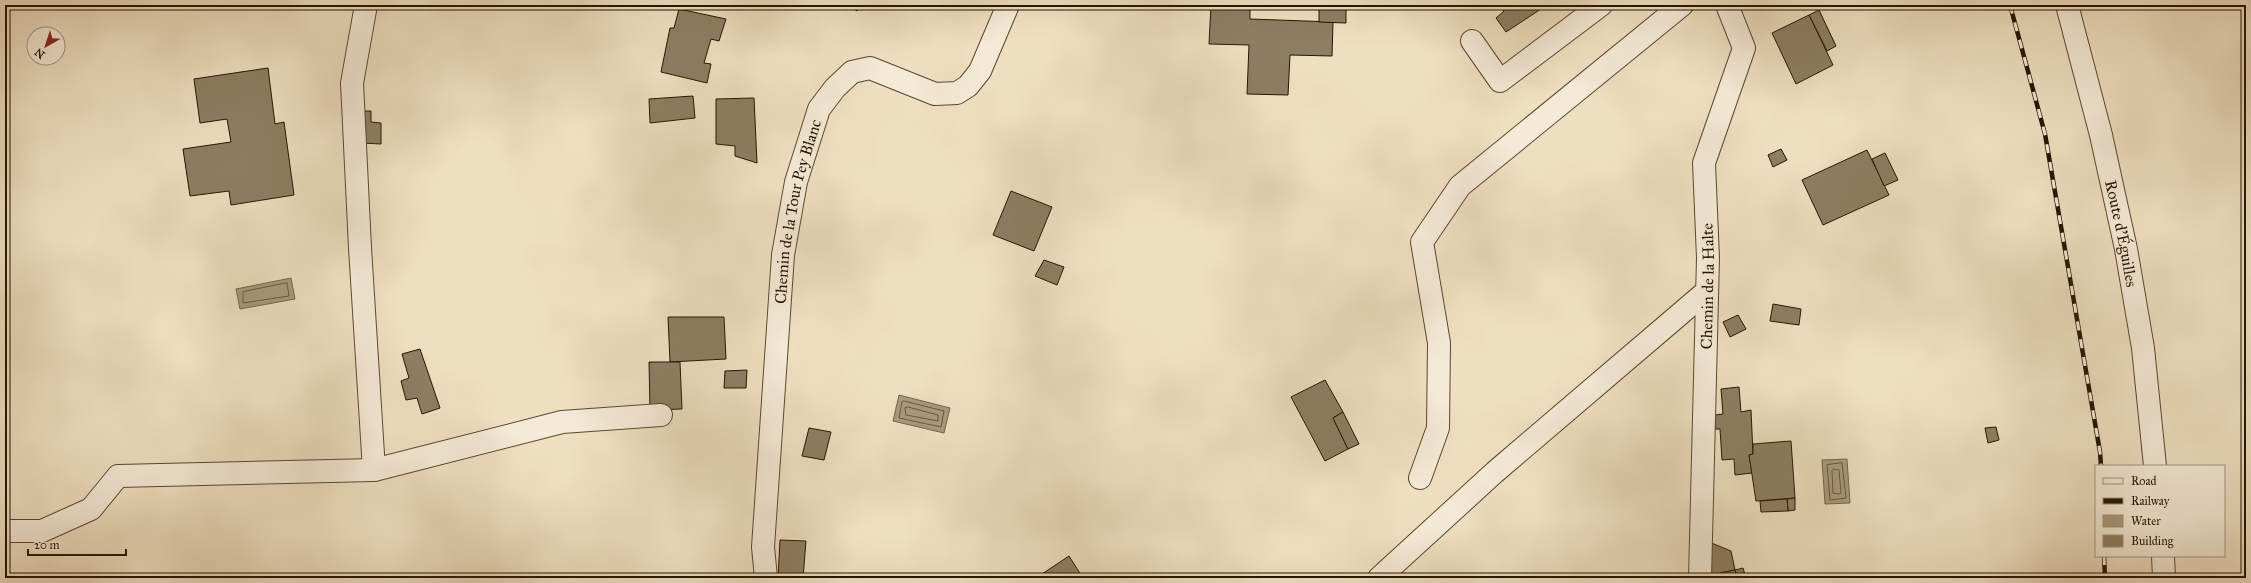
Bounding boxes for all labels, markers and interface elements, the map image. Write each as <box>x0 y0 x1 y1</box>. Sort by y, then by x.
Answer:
north arrow <box>26 26 66 66</box>
text: N <box>32 45 48 61</box>
street label: Chemin de la Tour Pey Blanc <box>770 117 825 304</box>
street label: Route d'Éguilles <box>2102 178 2142 289</box>
street label: Chemin de la Halte <box>1696 222 1718 349</box>
legend <box>2095 465 2225 557</box>
text: Road <box>2131 474 2157 488</box>
text: Railway <box>2131 494 2170 508</box>
text: Water <box>2131 514 2161 528</box>
scale bar <box>28 531 126 557</box>
text: Building <box>2131 534 2174 549</box>
text: 20 m <box>34 538 60 552</box>

